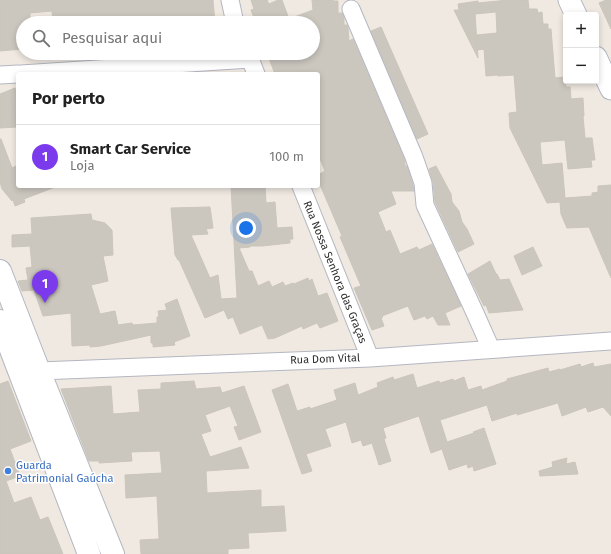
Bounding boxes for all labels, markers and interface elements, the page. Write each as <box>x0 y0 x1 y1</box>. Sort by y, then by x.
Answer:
map controls <box>563 12 599 84</box>
button: + <box>563 12 599 48</box>
search box <box>16 16 320 60</box>
icon: search <box>30 27 52 49</box>
text: Pesquisar aqui <box>62 29 162 47</box>
button: − <box>563 48 599 84</box>
text: Por perto <box>32 88 105 109</box>
text: Smart Car Service <box>70 140 191 158</box>
text: 1 <box>42 149 48 164</box>
text: 100 m <box>269 149 304 164</box>
text: Loja <box>70 158 94 173</box>
street label: Rua Nossa Senhora das Graças <box>300 199 370 345</box>
your location <box>236 218 256 238</box>
pin: 1 <box>32 270 58 303</box>
street label: Rua Dom Vital <box>290 351 360 367</box>
place label: Guarda Patrimonial Gaúcha <box>16 459 114 485</box>
marker: Guarda Patrimonial Gaúcha <box>3 466 13 476</box>

